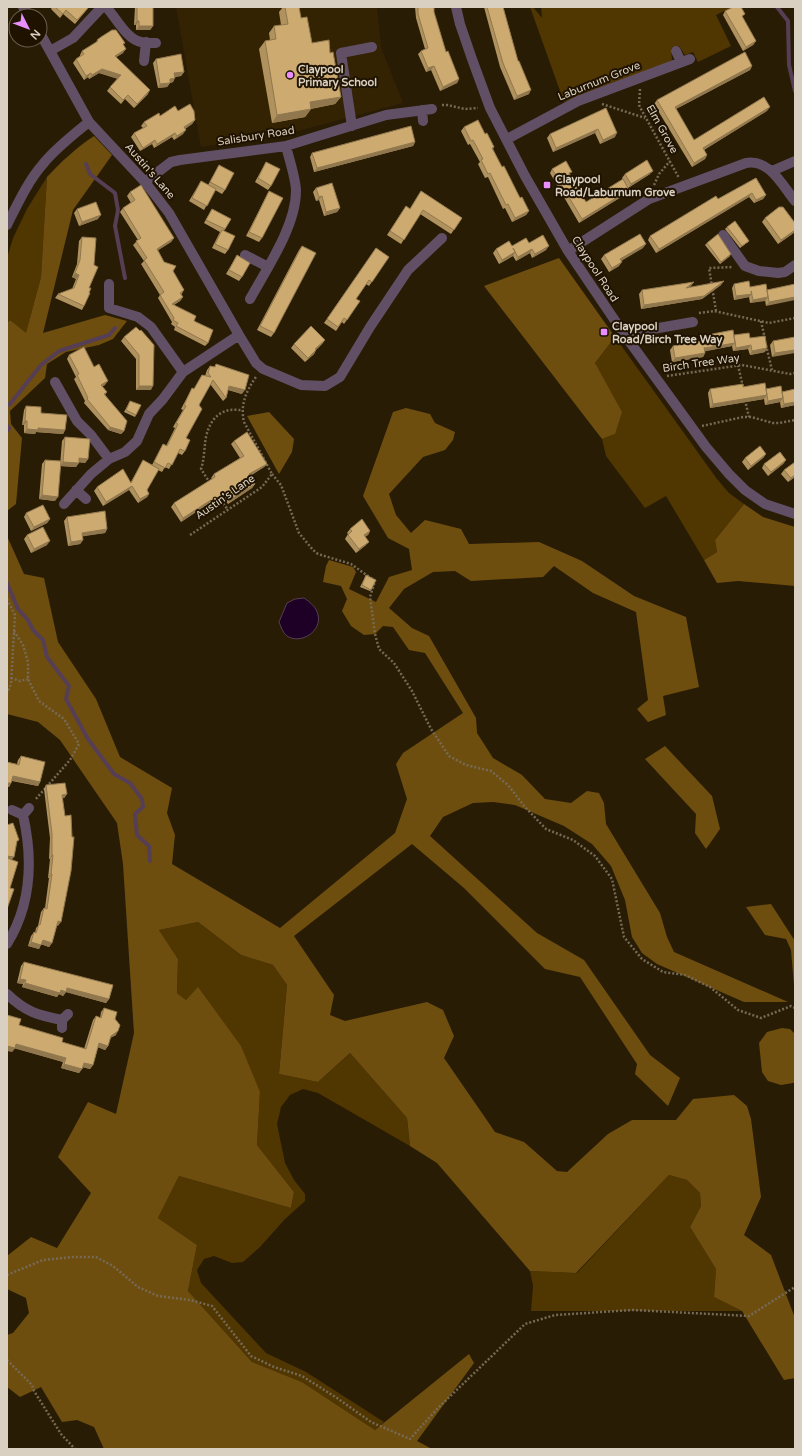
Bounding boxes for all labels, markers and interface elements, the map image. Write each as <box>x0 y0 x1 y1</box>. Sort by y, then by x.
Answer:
north arrow <box>8 8 48 48</box>
text: N <box>27 27 43 42</box>
street label: Laburnum Grove <box>556 59 642 103</box>
place label: Claypool Primary School <box>298 63 377 90</box>
marker: Claypool Primary School <box>285 70 295 80</box>
street label: Elm Grove <box>643 102 681 156</box>
street label: Salisbury Road <box>216 123 296 149</box>
street label: Austin's Lane <box>122 140 178 202</box>
place label: Claypool Road/Laburnum Grove <box>555 173 676 199</box>
marker: Claypool Road/Laburnum Grove <box>542 180 552 190</box>
street label: Claypool Road <box>569 234 621 304</box>
place label: Claypool Road/Birch Tree Way <box>612 320 722 347</box>
marker: Claypool Road/Birch Tree Way <box>599 327 609 337</box>
street label: Birch Tree Way <box>662 351 741 375</box>
street label: Austin's Lane <box>193 472 257 522</box>

